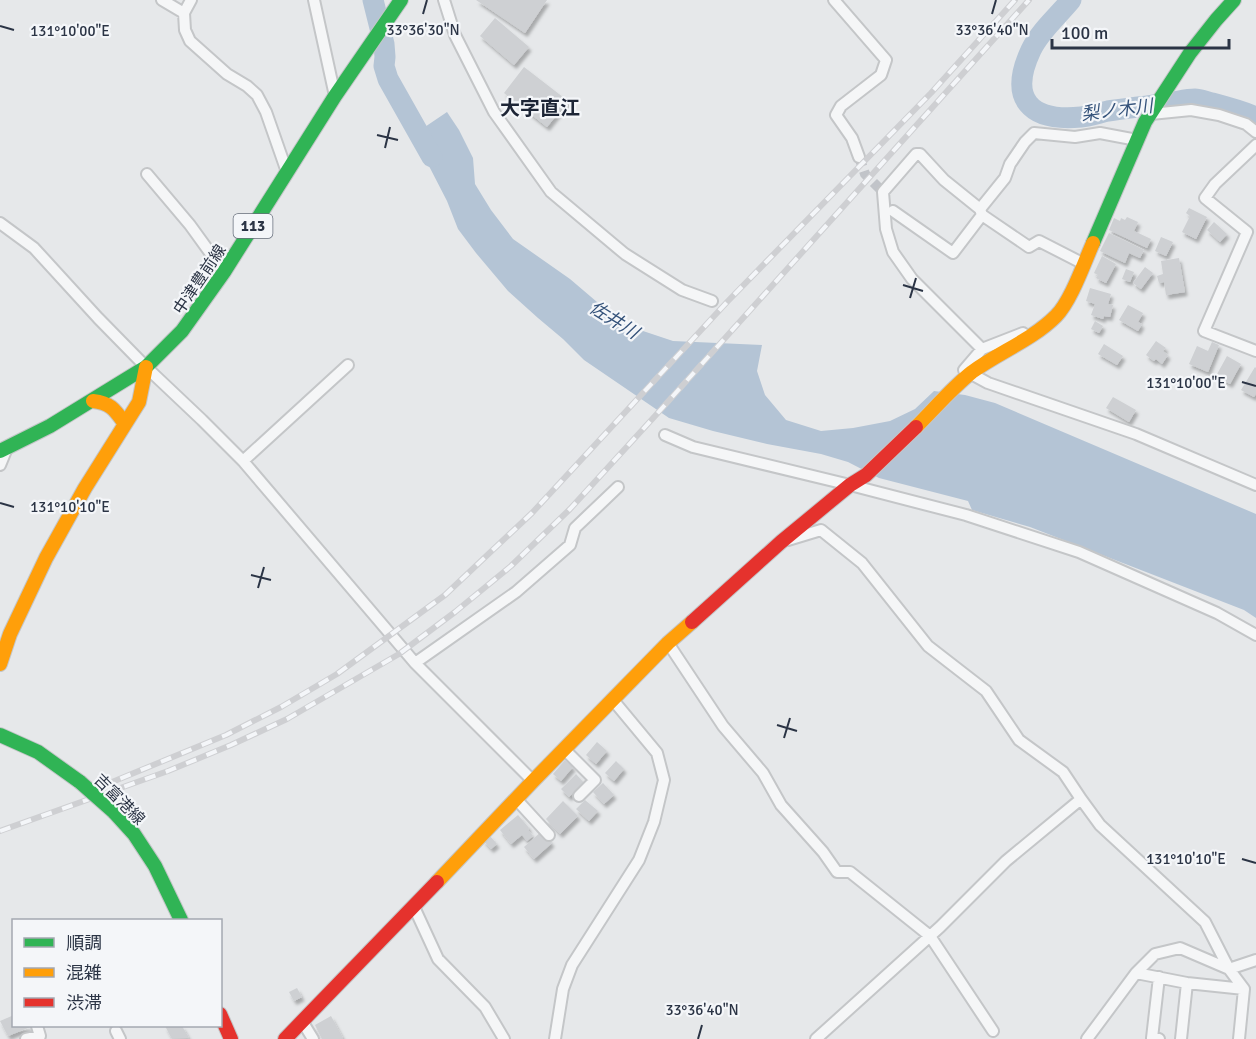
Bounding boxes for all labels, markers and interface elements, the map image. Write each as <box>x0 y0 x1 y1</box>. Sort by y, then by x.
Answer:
scale bar <box>1052 12 1229 50</box>
text: 33°36'30"N <box>386 21 460 39</box>
text: 33°36'40"N <box>955 21 1029 39</box>
text: 131°10'00"E <box>30 22 110 40</box>
text: 100 m <box>1061 22 1108 44</box>
water label: 梨ノ木川 <box>1080 94 1156 125</box>
district label: 大字直江 <box>500 96 580 121</box>
road number: 113 <box>234 214 272 238</box>
street label: 中津豊前線 <box>169 241 230 318</box>
water label: 佐井川 <box>585 296 644 345</box>
text: 131°10'00"E <box>1146 374 1226 392</box>
text: 131°10'10"E <box>30 498 110 516</box>
street label: 吉富港線 <box>90 770 149 829</box>
text: 131°10'10"E <box>1146 850 1226 868</box>
legend <box>12 919 222 1027</box>
text: 順調 <box>66 932 102 954</box>
text: 混雑 <box>66 962 102 984</box>
text: 渋滞 <box>66 992 102 1014</box>
text: 33°36'40"N <box>665 1001 739 1019</box>

